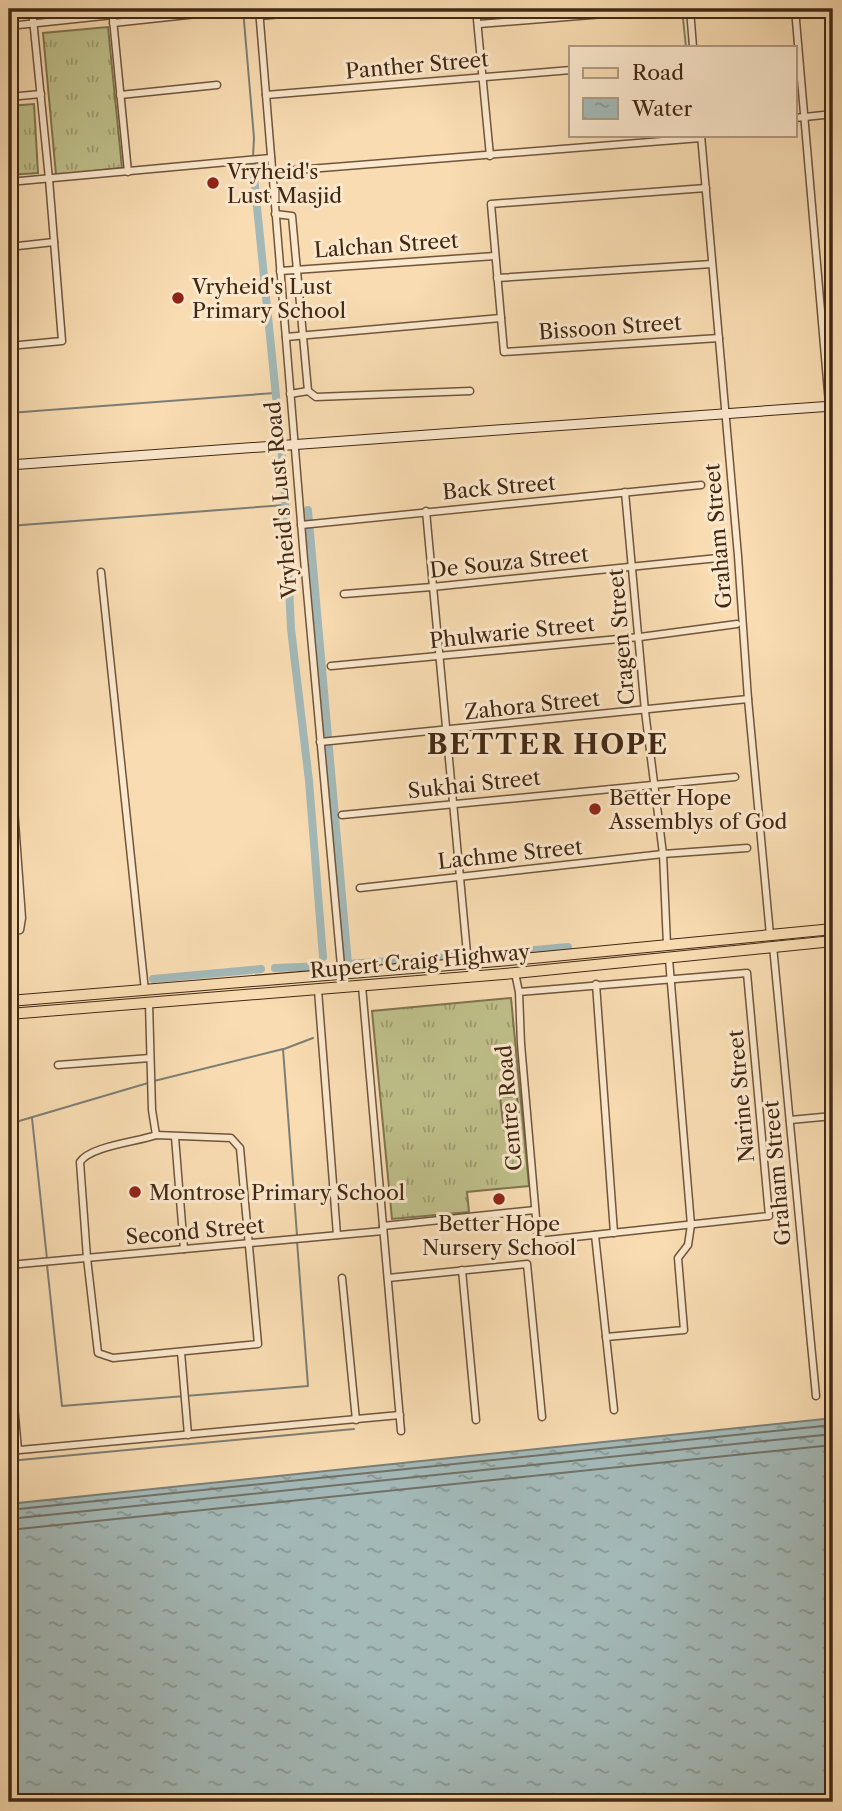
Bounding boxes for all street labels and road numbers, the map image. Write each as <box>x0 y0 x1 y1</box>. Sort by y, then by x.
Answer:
street label: Panther Street <box>344 46 490 84</box>
street label: Lalchan Street <box>313 227 460 263</box>
street label: Bissoon Street <box>538 309 683 344</box>
street label: Vryheid's Lust Road <box>260 400 302 601</box>
street label: Graham Street <box>699 462 737 610</box>
street label: Back Street <box>441 470 557 504</box>
street label: De Souza Street <box>428 541 590 583</box>
street label: Cragen Street <box>603 567 639 706</box>
street label: Phulwarie Street <box>428 611 596 653</box>
street label: Zahora Street <box>463 685 601 725</box>
street label: Sukhai Street <box>406 765 542 803</box>
street label: Lachme Street <box>436 834 584 874</box>
street label: Rupert Craig Highway <box>309 939 531 983</box>
street label: Narine Street <box>723 1028 759 1163</box>
street label: Centre Road <box>491 1044 527 1172</box>
street label: Graham Street <box>758 1099 796 1247</box>
street label: Second Street <box>125 1212 266 1250</box>

